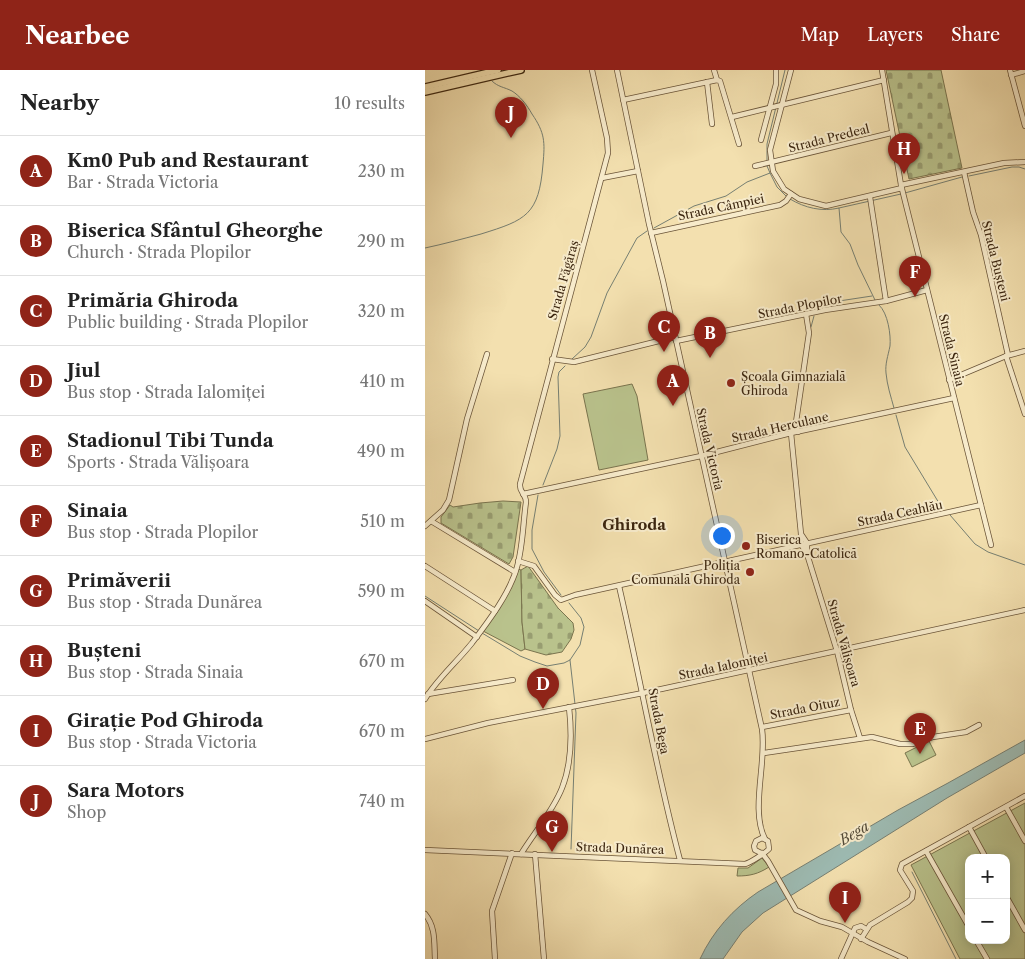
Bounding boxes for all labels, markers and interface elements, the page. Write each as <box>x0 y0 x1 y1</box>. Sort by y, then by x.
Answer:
text: Nearbee <box>25 21 130 50</box>
text: Map <box>801 24 839 46</box>
text: Layers <box>867 24 923 46</box>
text: Share <box>951 24 1000 46</box>
text: Nearby <box>20 90 99 115</box>
text: 10 results <box>334 93 405 113</box>
pin: J <box>495 97 527 138</box>
street label: Strada Predeal <box>787 121 871 155</box>
pin: H <box>888 133 920 174</box>
text: Km0 Pub and Restaurant <box>67 149 309 172</box>
text: A <box>30 161 42 181</box>
text: 230 m <box>358 161 405 181</box>
text: Bar · Strada Victoria <box>67 172 218 192</box>
street label: Strada Câmpiei <box>677 190 766 223</box>
text: Biserica Sfântul Gheorghe <box>67 219 323 242</box>
street label: Strada Bușteni <box>978 219 1013 303</box>
text: B <box>30 231 42 251</box>
text: 290 m <box>357 231 405 251</box>
street label: Strada Făgăraș <box>544 238 583 322</box>
text: Church · Strada Plopilor <box>67 242 251 262</box>
pin: F <box>899 256 931 297</box>
text: Primăria Ghiroda <box>67 289 238 312</box>
street label: Strada Plopilor <box>757 290 843 322</box>
text: C <box>30 301 42 321</box>
text: 320 m <box>358 301 405 321</box>
pin: C <box>648 311 680 352</box>
text: Public building · Strada Plopilor <box>67 312 308 332</box>
street label: Strada Sinaia <box>936 312 968 388</box>
pin: B <box>694 317 726 358</box>
text: Jiul <box>67 359 101 382</box>
pin: A <box>657 365 689 406</box>
place label: Școala Gimnazială Ghiroda <box>741 369 846 398</box>
text: D <box>29 371 43 391</box>
text: 410 m <box>360 371 405 391</box>
marker: Școala Gimnazială Ghiroda <box>725 377 737 389</box>
text: Bus stop · Strada Ialomiței <box>67 382 265 402</box>
street label: Strada Victoria <box>693 406 727 492</box>
street label: Strada Herculane <box>730 409 830 445</box>
text: Stadionul Tibi Tunda <box>67 429 274 452</box>
text: E <box>30 441 42 461</box>
text: 490 m <box>357 441 405 461</box>
text: Sports · Strada Vălișoara <box>67 452 249 472</box>
street label: Strada Ceahlău <box>856 497 944 529</box>
text: Sinaia <box>67 499 128 522</box>
text: F <box>31 511 41 531</box>
text: 510 m <box>360 511 405 531</box>
district label: Ghiroda <box>602 515 666 534</box>
text: Bus stop · Strada Plopilor <box>67 522 258 542</box>
your location <box>709 523 735 549</box>
place label: Biserica Romano-Catolică <box>756 532 858 561</box>
marker: Biserica Romano-Catolică <box>740 540 752 552</box>
place label: Poliția Comunală Ghiroda <box>631 558 741 587</box>
marker: Poliția Comunală Ghiroda <box>744 566 756 578</box>
text: Primăverii <box>67 569 171 592</box>
text: G <box>29 581 43 601</box>
text: 590 m <box>358 581 405 601</box>
text: Bus stop · Strada Dunărea <box>67 592 262 612</box>
street label: Strada Vălișoara <box>823 597 864 689</box>
text: Bușteni <box>67 639 141 662</box>
street label: Strada Ialomiței <box>677 649 769 684</box>
text: H <box>29 651 43 671</box>
text: 670 m <box>359 651 405 671</box>
text: Bus stop · Strada Sinaia <box>67 662 243 682</box>
pin: D <box>527 668 559 709</box>
street label: Strada Bega <box>645 687 673 756</box>
street label: Strada Oituz <box>769 694 841 722</box>
text: Girație Pod Ghiroda <box>67 709 263 732</box>
pin: E <box>904 713 936 754</box>
text: I <box>33 721 39 741</box>
text: 670 m <box>359 721 405 741</box>
text: Bus stop · Strada Victoria <box>67 732 257 752</box>
text: Sara Motors <box>67 779 184 802</box>
text: J <box>33 791 39 811</box>
text: 740 m <box>359 791 405 811</box>
text: Shop <box>67 802 106 822</box>
pin: G <box>536 811 568 852</box>
water label: Bega <box>835 817 873 849</box>
street label: Strada Dunărea <box>576 839 665 857</box>
map controls <box>965 854 1010 944</box>
button: + <box>965 854 1010 899</box>
pin: I <box>829 882 861 923</box>
button: − <box>965 899 1010 944</box>

